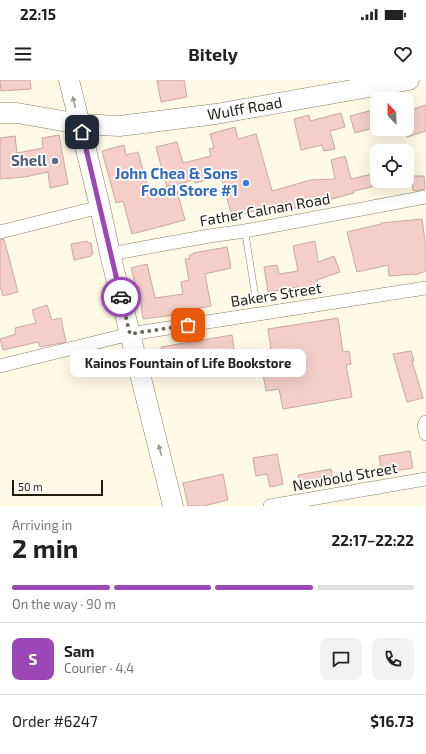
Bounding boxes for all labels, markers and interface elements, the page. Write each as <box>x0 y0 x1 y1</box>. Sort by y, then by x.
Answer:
text: 22:15 <box>20 5 56 23</box>
icon: menu <box>12 43 34 65</box>
text: Bitely <box>188 43 238 65</box>
icon: heart <box>392 43 414 65</box>
north arrow <box>370 92 414 136</box>
map controls <box>370 92 414 188</box>
street label: Wulff Road <box>206 93 283 123</box>
one-way arrow <box>71 96 77 108</box>
pin <box>65 115 99 149</box>
icon: home <box>71 121 93 143</box>
button: locate <box>370 144 414 188</box>
place label: Shell <box>11 151 47 169</box>
marker: Shell <box>50 156 60 166</box>
place label: John Chea & Sons Food Store #1 <box>115 164 238 199</box>
marker: John Chea & Sons Food Store #1 <box>241 178 251 188</box>
street label: Father Calnan Road <box>198 189 332 229</box>
courier <box>101 277 141 317</box>
street label: Bakers Street <box>229 278 323 310</box>
icon: car <box>110 286 132 308</box>
pin <box>171 308 205 342</box>
icon: bag <box>177 314 199 336</box>
callout: Kainos Fountain of Life Bookstore <box>70 349 306 377</box>
text: Kainos Fountain of Life Bookstore <box>85 355 291 371</box>
one-way arrow <box>157 444 163 456</box>
street label: Newbold Street <box>291 458 399 494</box>
scale bar <box>12 478 103 497</box>
text: 50 m <box>18 480 43 493</box>
text: Arriving in <box>12 517 72 533</box>
text: 22:17–22:22 <box>331 531 414 549</box>
text: 2 min <box>12 532 78 563</box>
text: On the way · 90 m <box>12 596 116 612</box>
button: chat <box>320 638 362 680</box>
button: phone <box>372 638 414 680</box>
text: Sam <box>64 642 95 660</box>
text: S <box>29 650 37 668</box>
text: Courier · 4.4 <box>64 660 134 676</box>
text: Order #6247 <box>12 712 98 730</box>
text: $16.73 <box>370 712 414 730</box>

